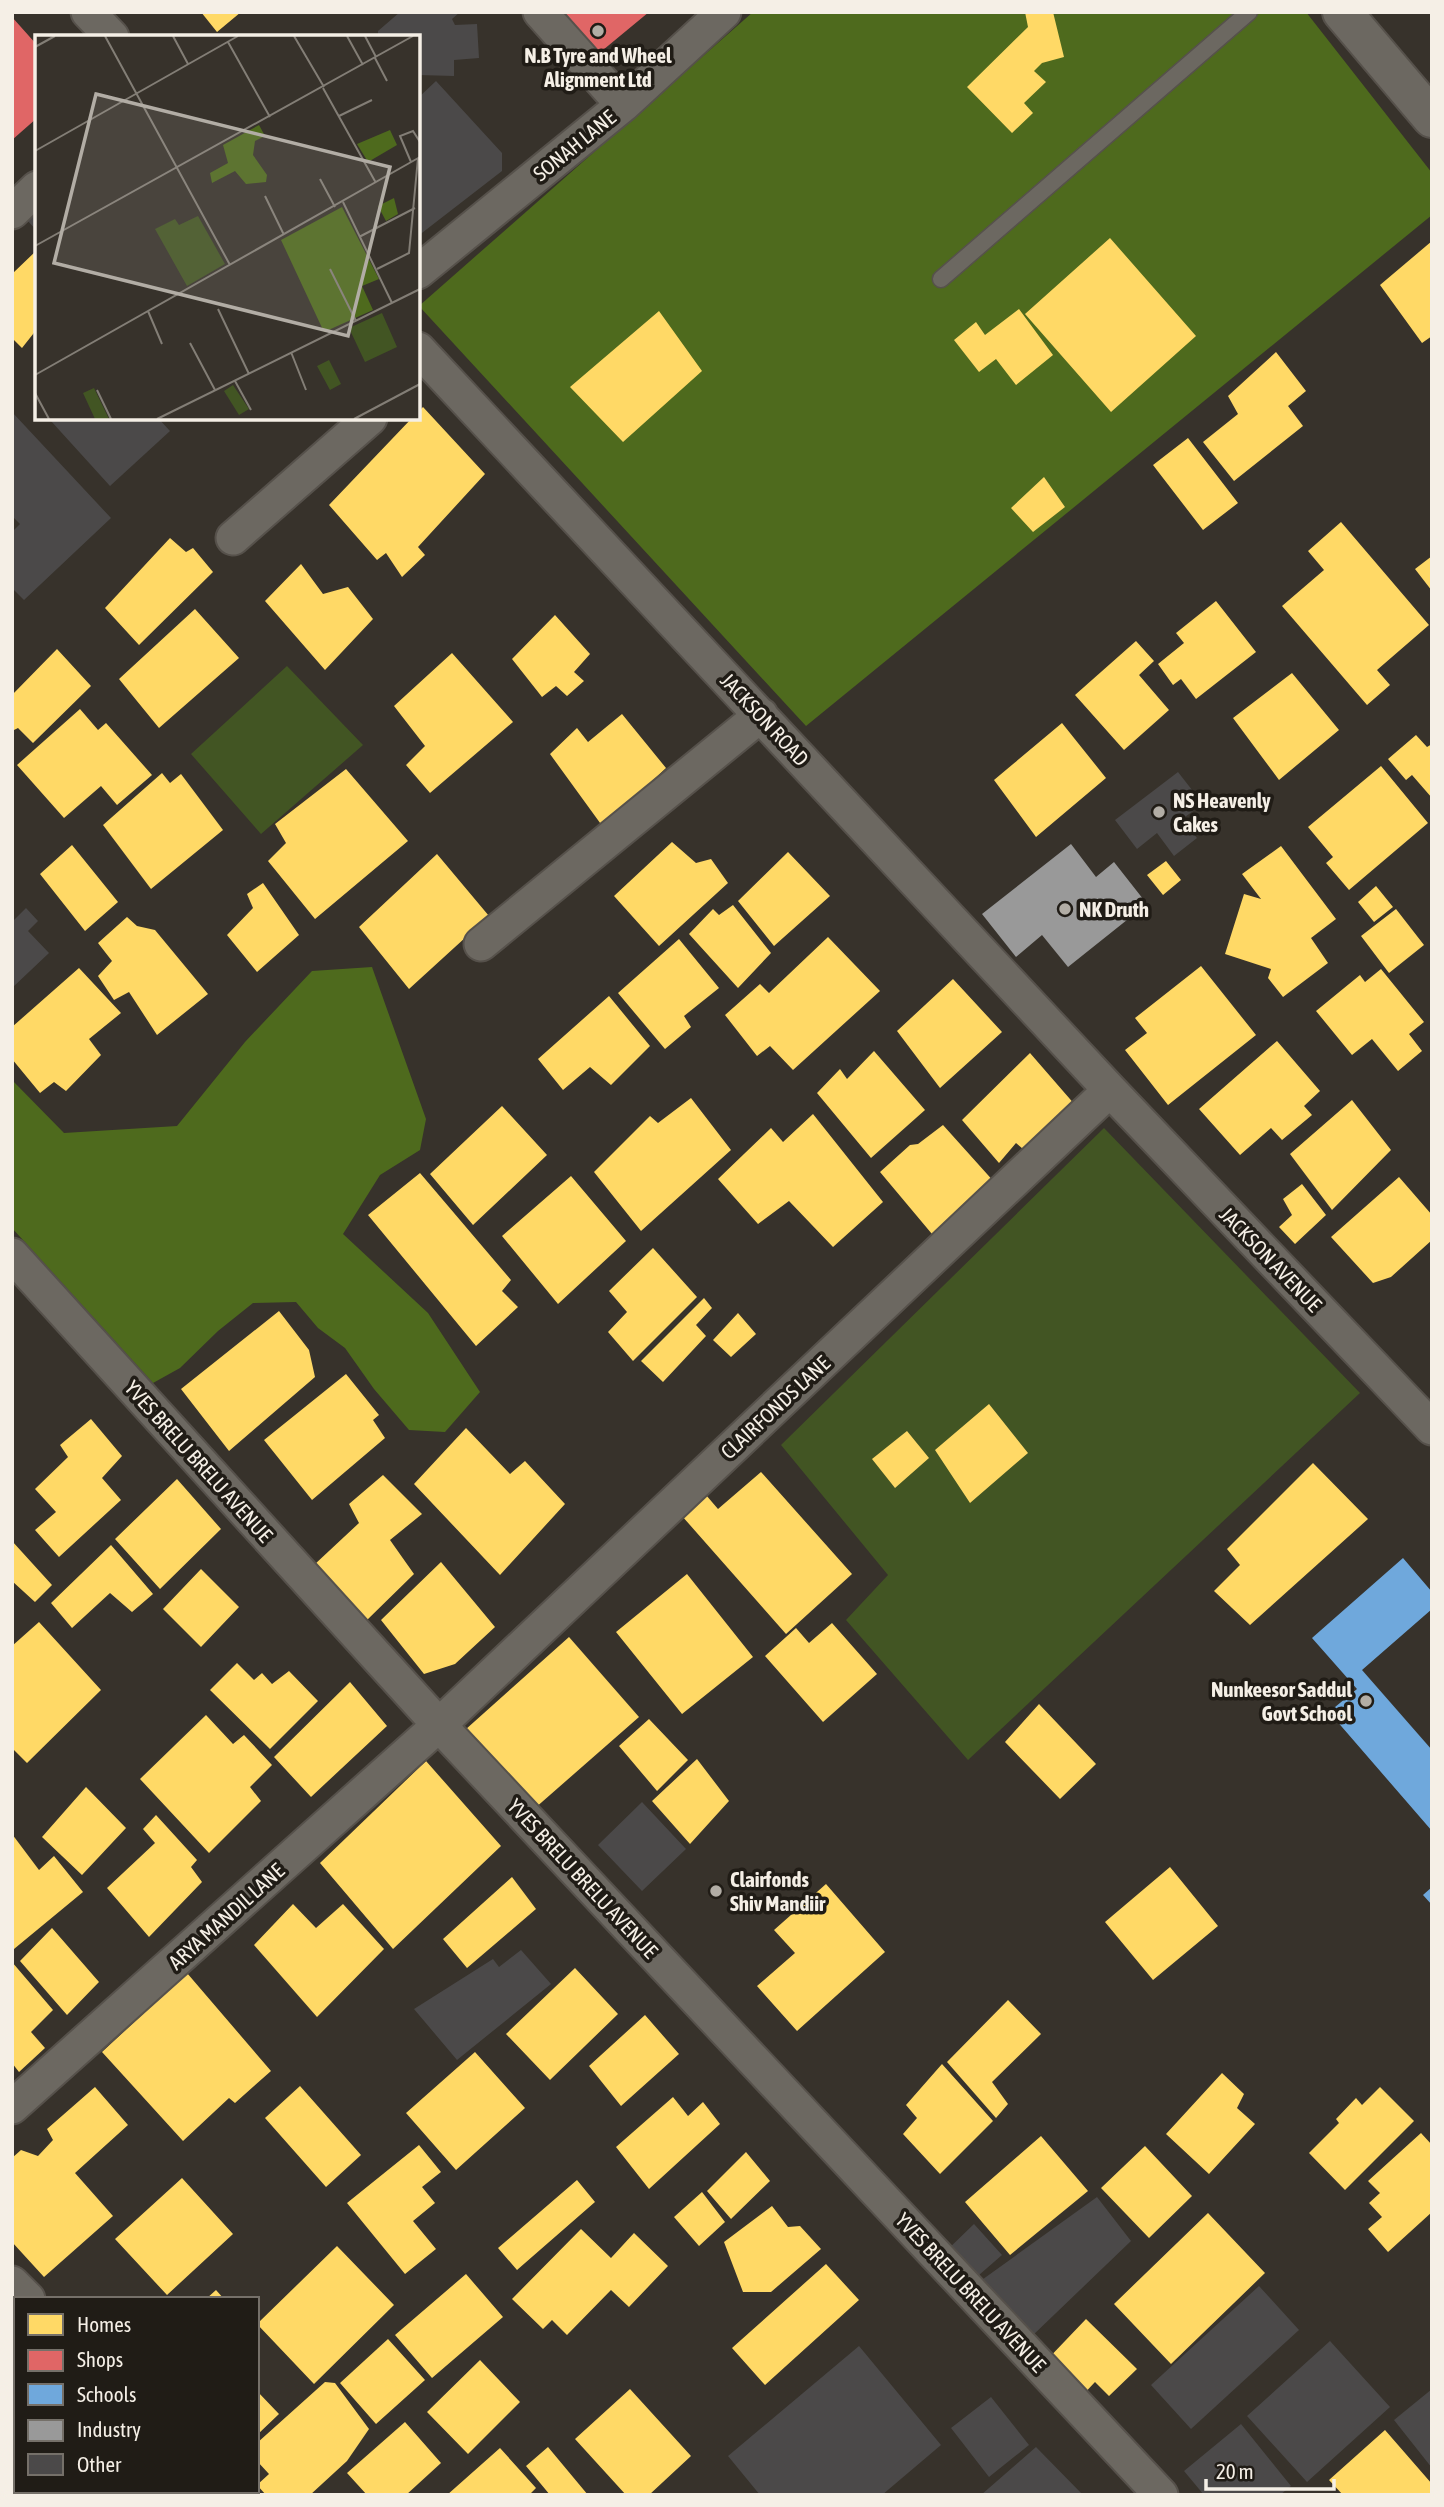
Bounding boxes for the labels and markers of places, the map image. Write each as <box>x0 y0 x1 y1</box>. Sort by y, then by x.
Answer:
marker: N.B Tyre and Wheel Alignment Ltd <box>590 23 606 39</box>
place label: N.B Tyre and Wheel Alignment Ltd <box>524 43 672 91</box>
place label: NS Heavenly Cakes <box>1173 788 1271 836</box>
marker: NS Heavenly Cakes <box>1151 804 1167 820</box>
place label: NK Druth <box>1079 897 1149 921</box>
marker: NK Druth <box>1057 901 1073 917</box>
place label: Nunkeesor Saddul Govt School <box>1211 1677 1352 1725</box>
marker: Nunkeesor Saddul Govt School <box>1358 1693 1374 1709</box>
place label: Clairfonds Shiv Mandiir <box>730 1867 826 1915</box>
marker: Clairfonds Shiv Mandiir <box>708 1883 724 1899</box>

